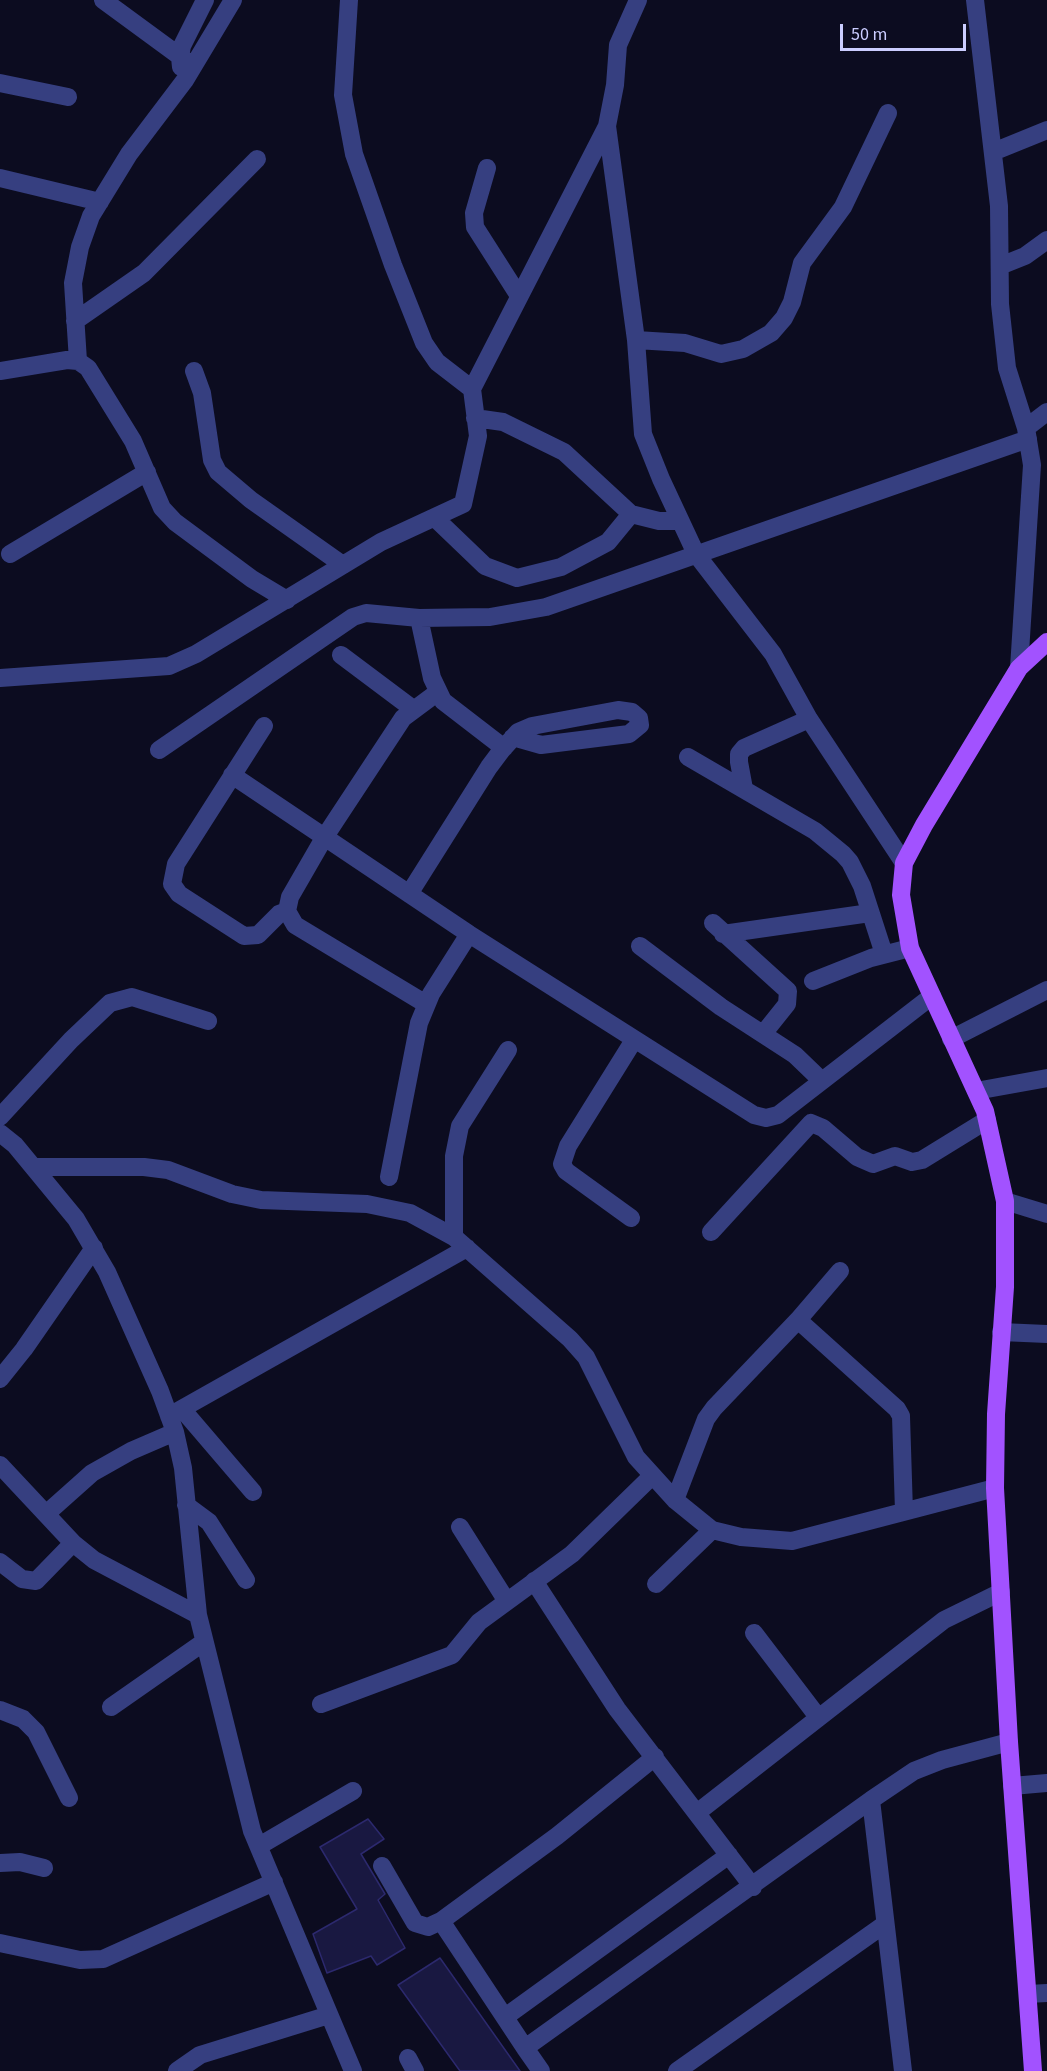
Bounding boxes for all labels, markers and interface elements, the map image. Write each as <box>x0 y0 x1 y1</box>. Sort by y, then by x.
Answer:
scale bar <box>843 12 969 50</box>
text: 50 m <box>851 22 887 47</box>

